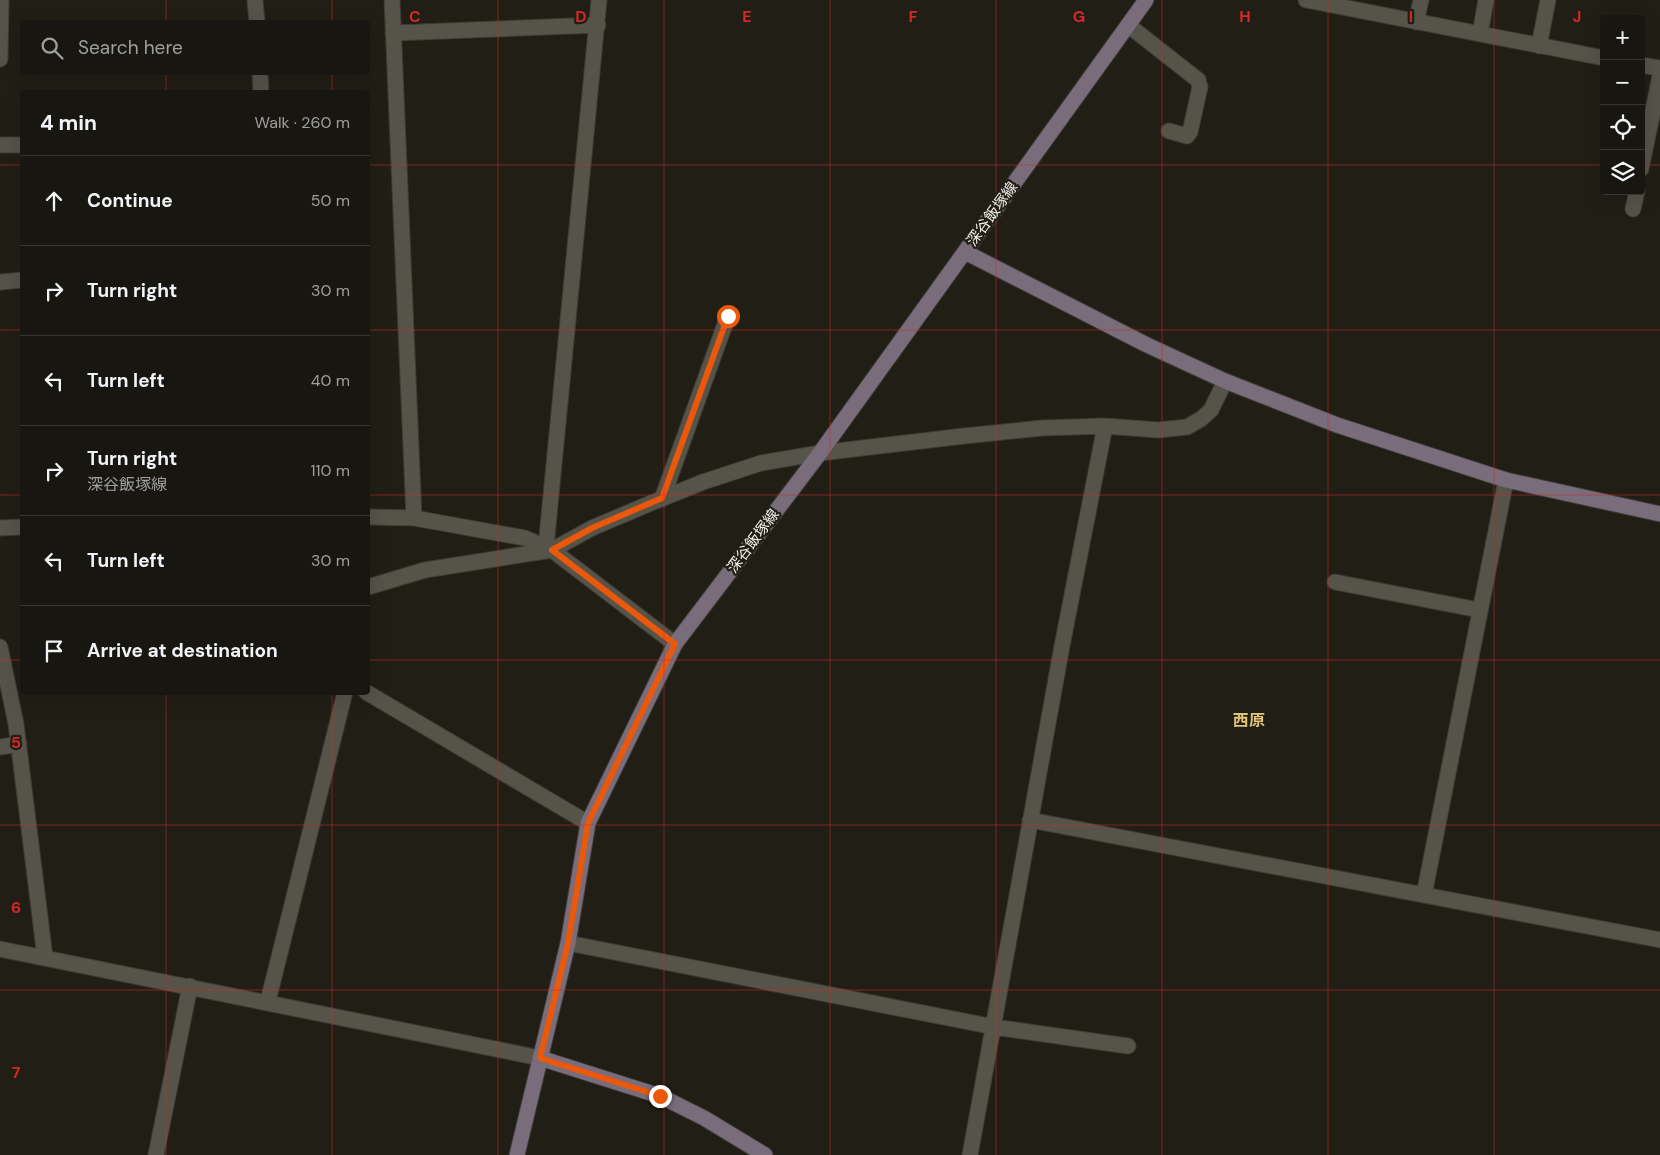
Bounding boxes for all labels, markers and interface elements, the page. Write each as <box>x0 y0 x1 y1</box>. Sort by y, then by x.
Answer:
text: C <box>409 6 421 27</box>
text: D <box>575 6 587 27</box>
text: E <box>742 6 752 27</box>
text: F <box>909 6 918 27</box>
text: G <box>1073 6 1085 27</box>
text: H <box>1239 6 1251 27</box>
text: I <box>1409 6 1413 27</box>
text: J <box>1573 6 1581 27</box>
map controls <box>1600 15 1645 195</box>
button: + <box>1600 15 1645 60</box>
search box <box>20 20 370 75</box>
icon: search <box>38 34 66 62</box>
text: Search here <box>78 35 183 60</box>
button: − <box>1600 60 1645 105</box>
button: locate <box>1600 105 1645 150</box>
text: 4 min <box>40 109 97 137</box>
text: Walk · 260 m <box>255 112 350 133</box>
button: layers <box>1600 150 1645 195</box>
street label: 深谷飯塚線 <box>962 178 1022 250</box>
icon: ahead <box>40 187 68 215</box>
text: Continue <box>87 188 173 213</box>
text: 50 m <box>311 190 350 211</box>
icon: right <box>40 277 68 305</box>
text: Turn right <box>87 278 177 303</box>
text: 30 m <box>311 280 350 301</box>
route start <box>717 305 740 328</box>
icon: left <box>40 367 68 395</box>
text: Turn left <box>87 368 165 393</box>
text: 40 m <box>311 370 350 391</box>
text: Turn right <box>87 446 177 471</box>
icon: right <box>40 457 68 485</box>
text: 110 m <box>311 460 350 481</box>
text: 深谷飯塚線 <box>87 474 167 495</box>
street label: 深谷飯塚線 <box>722 505 784 577</box>
icon: left <box>40 547 68 575</box>
text: Turn left <box>87 548 165 573</box>
text: 30 m <box>311 550 350 571</box>
icon: arrive <box>40 637 68 665</box>
text: Arrive at destination <box>87 638 278 663</box>
district label: 西原 <box>1233 710 1265 731</box>
text: 5 <box>11 732 21 753</box>
text: 6 <box>11 897 21 918</box>
text: 7 <box>12 1062 21 1083</box>
route end <box>649 1085 672 1108</box>

